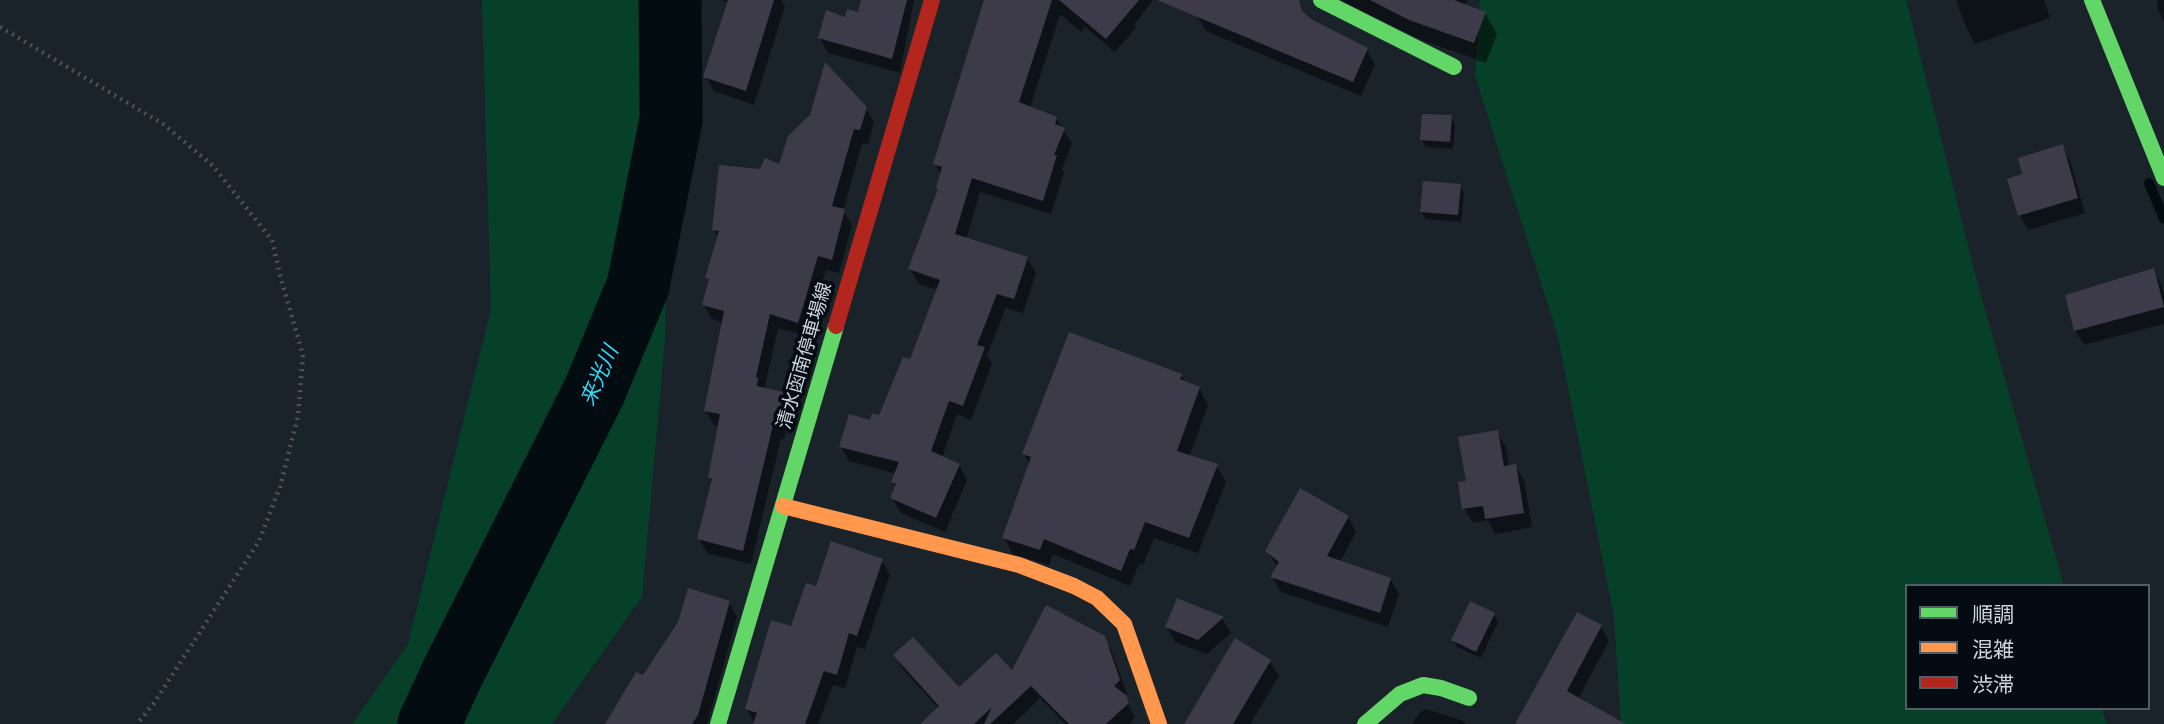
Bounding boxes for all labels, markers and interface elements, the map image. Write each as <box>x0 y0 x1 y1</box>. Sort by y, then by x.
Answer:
street label: 清水函南停車場線 <box>773 280 837 432</box>
water label: 来光川 <box>576 342 624 410</box>
legend <box>1905 584 2150 710</box>
text: 順調 <box>1972 601 2014 628</box>
text: 混雑 <box>1972 636 2014 663</box>
text: 渋滞 <box>1972 671 2014 698</box>

